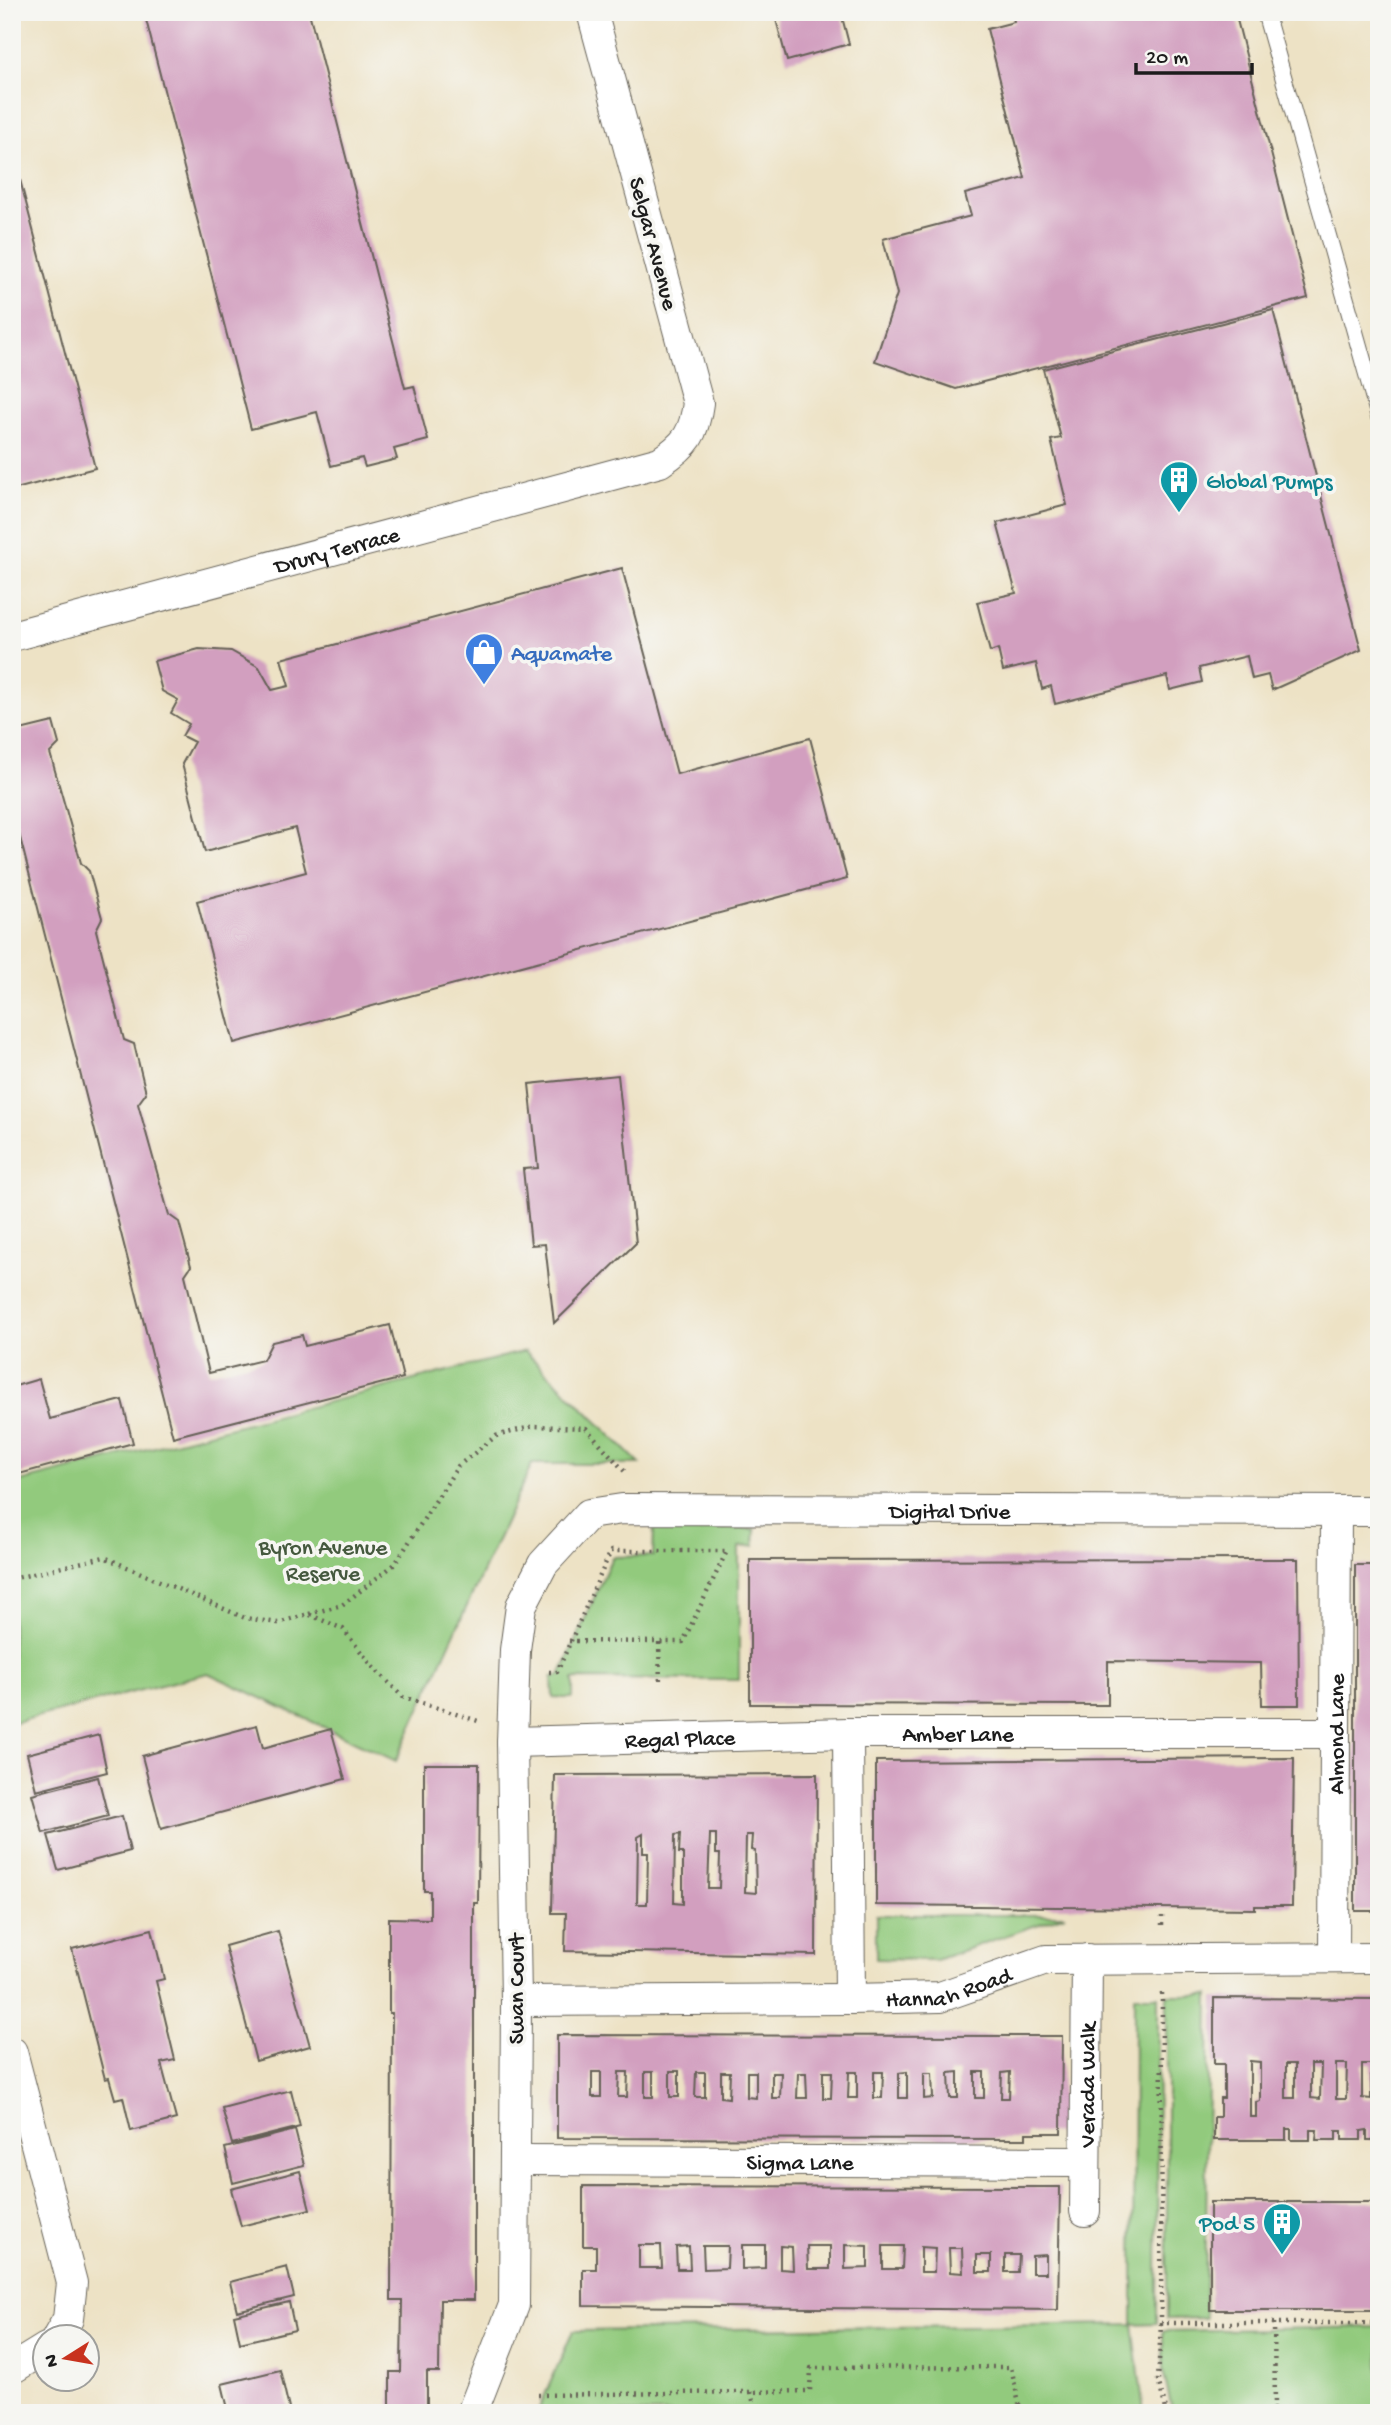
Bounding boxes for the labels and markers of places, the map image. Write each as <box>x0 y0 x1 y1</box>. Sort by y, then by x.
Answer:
building icon: Global Pumps <box>1158 459 1200 514</box>
place label: Global Pumps <box>1206 470 1333 497</box>
shop icon: Aquamate <box>463 631 505 686</box>
place label: Aquamate <box>511 642 613 669</box>
building icon: Pod 5 <box>1261 2201 1303 2256</box>
place label: Pod 5 <box>1198 2212 1255 2239</box>

